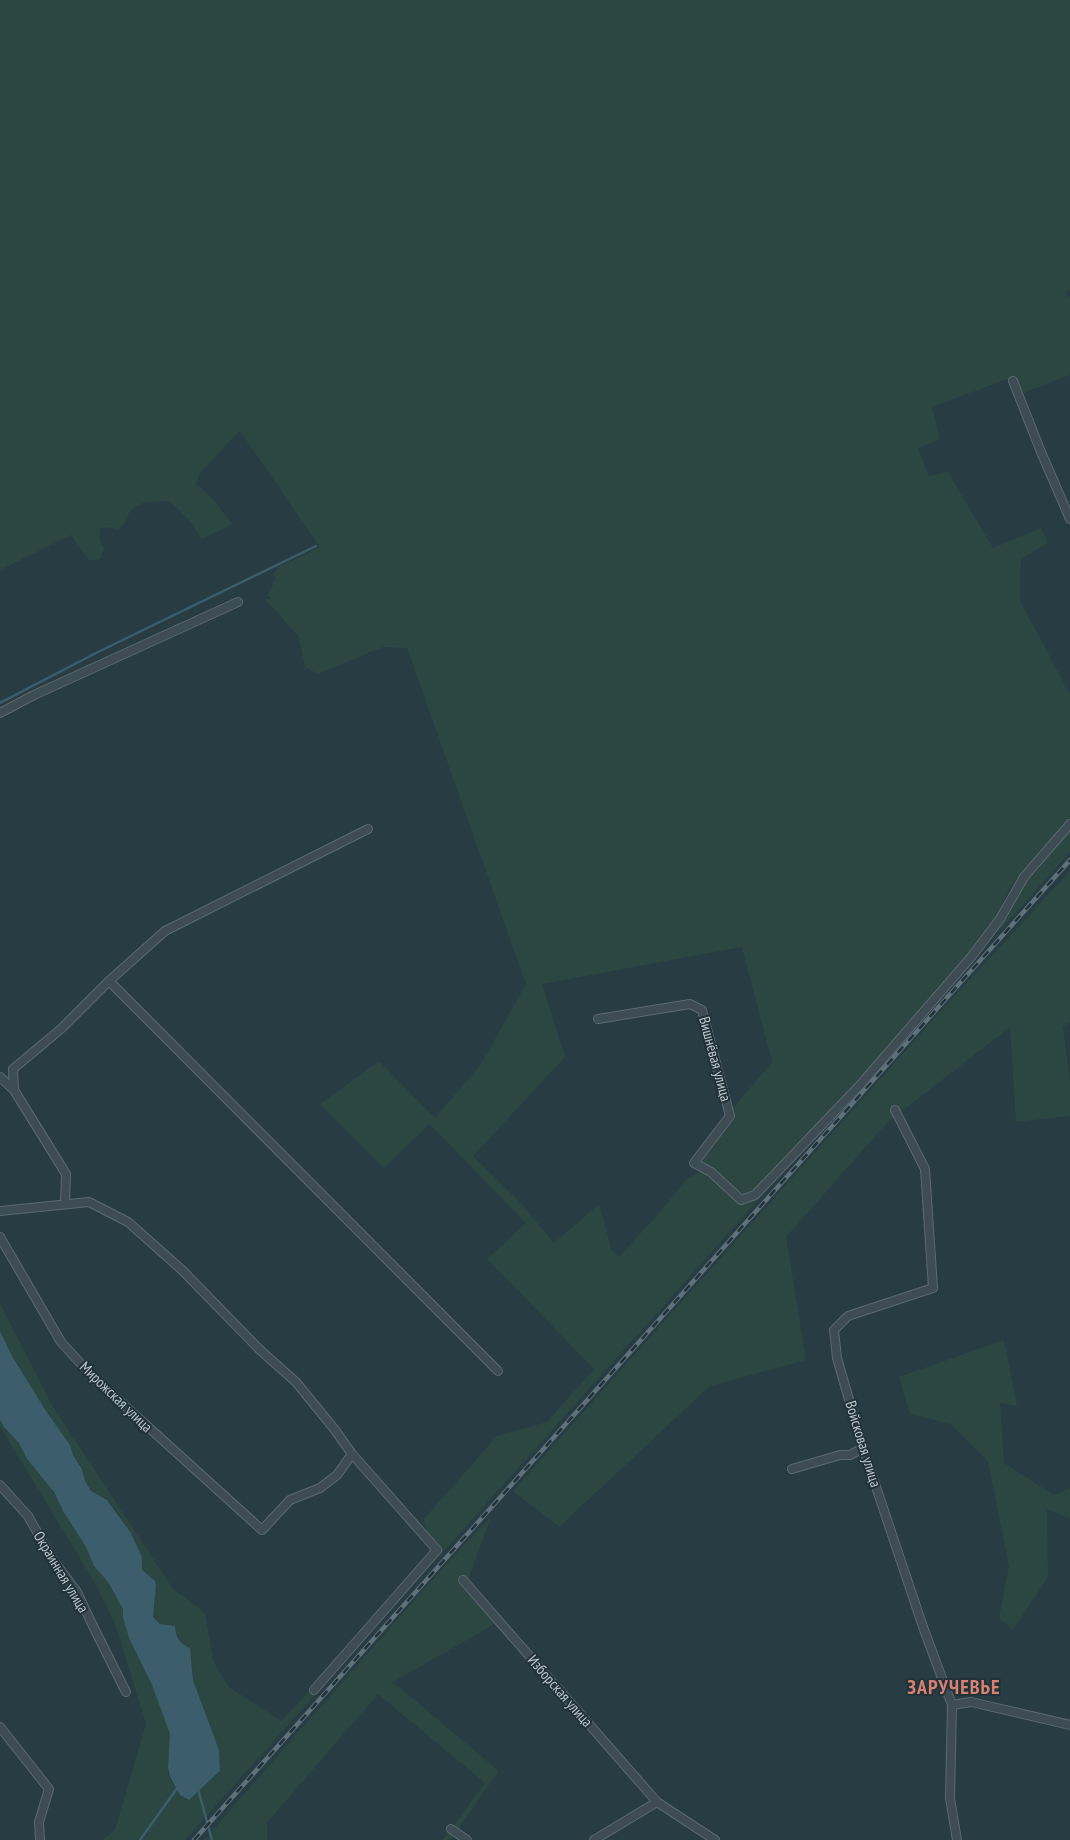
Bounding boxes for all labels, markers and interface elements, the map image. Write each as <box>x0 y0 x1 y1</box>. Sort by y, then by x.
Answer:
street label: Вишнёвая улица <box>695 1014 736 1103</box>
street label: Мирожская улица <box>76 1357 157 1436</box>
street label: Войсковая улица <box>841 1398 886 1489</box>
street label: Окраинная улица <box>30 1527 93 1616</box>
street label: Изборская улица <box>524 1651 597 1731</box>
district label: ЗАРУЧЕВЬЕ <box>907 1674 1001 1700</box>

